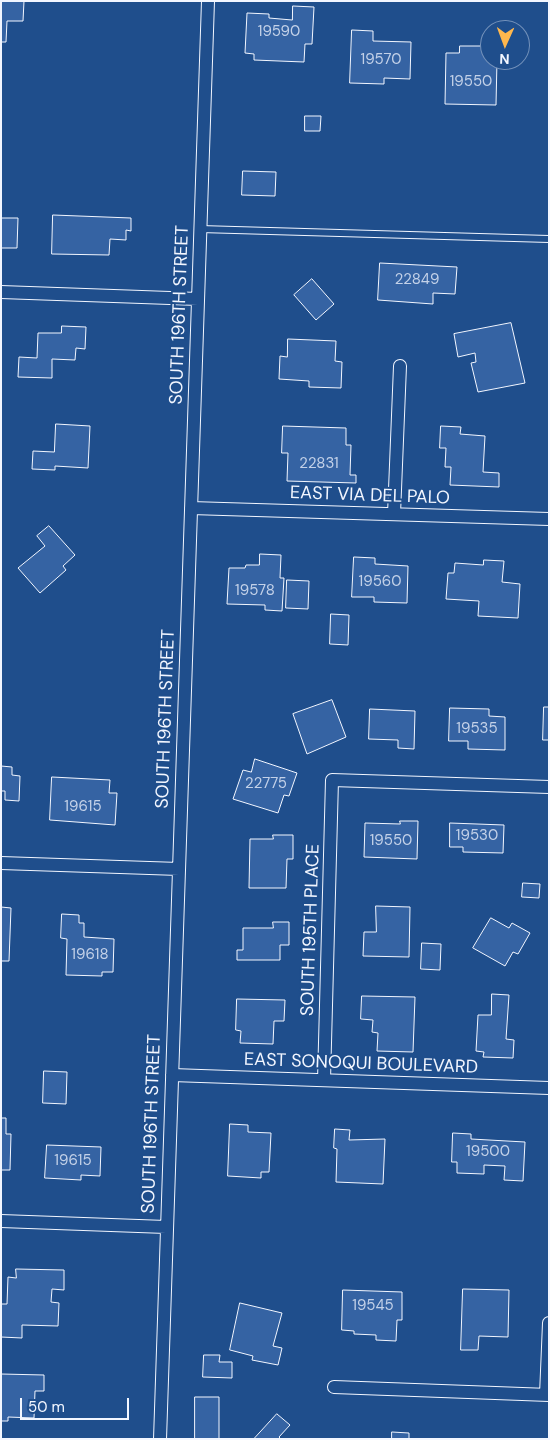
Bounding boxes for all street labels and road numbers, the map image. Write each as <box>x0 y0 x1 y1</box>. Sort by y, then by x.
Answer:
street label: SOUTH 196TH STREET <box>166 225 194 405</box>
street label: EAST VIA DEL PALO <box>290 482 450 510</box>
street label: SOUTH 196TH STREET <box>152 629 180 809</box>
street label: SOUTH 195TH PLACE <box>297 844 325 1016</box>
street label: SOUTH 196TH STREET <box>138 1034 166 1214</box>
street label: EAST SONOQUI BOULEVARD <box>244 1049 478 1079</box>

